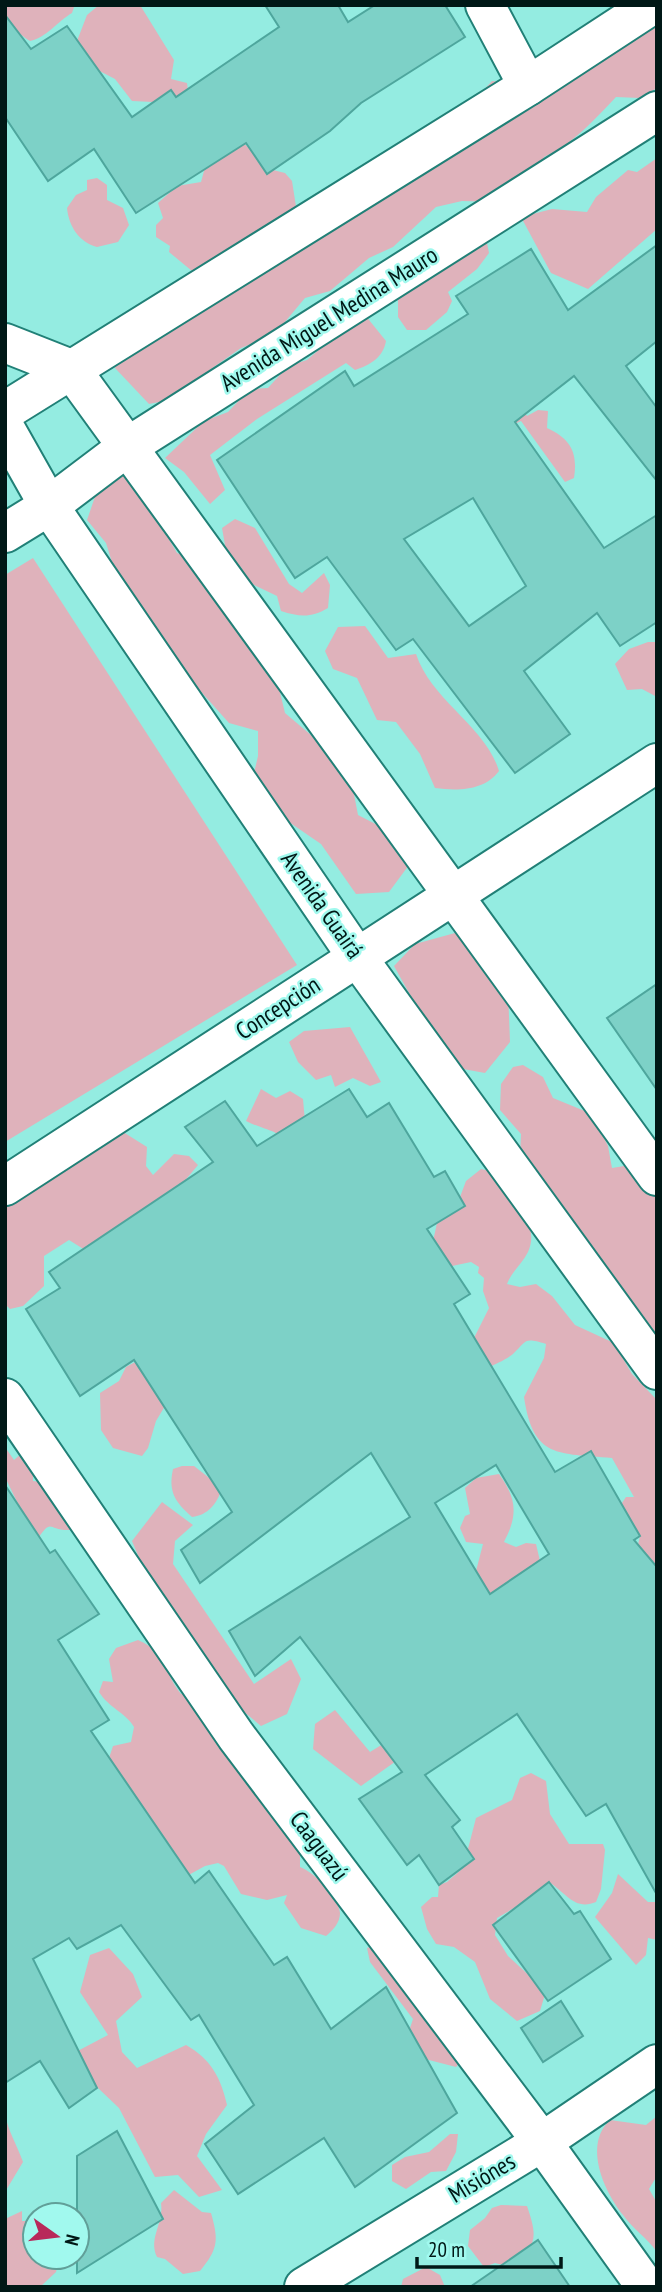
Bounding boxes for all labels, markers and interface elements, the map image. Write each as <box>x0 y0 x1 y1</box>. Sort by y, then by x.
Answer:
street label: Avenida Miguel Medina Mauro <box>214 239 443 398</box>
street label: Avenida Guairá <box>274 845 371 964</box>
street label: Concepción <box>230 969 326 1046</box>
street label: Caaguazú <box>283 1805 356 1887</box>
street label: Misiónes <box>443 2146 521 2210</box>
north arrow <box>21 2201 91 2271</box>
scale bar <box>417 2226 560 2270</box>
text: N <box>60 2232 85 2248</box>
text: 20 m <box>428 2236 465 2263</box>

